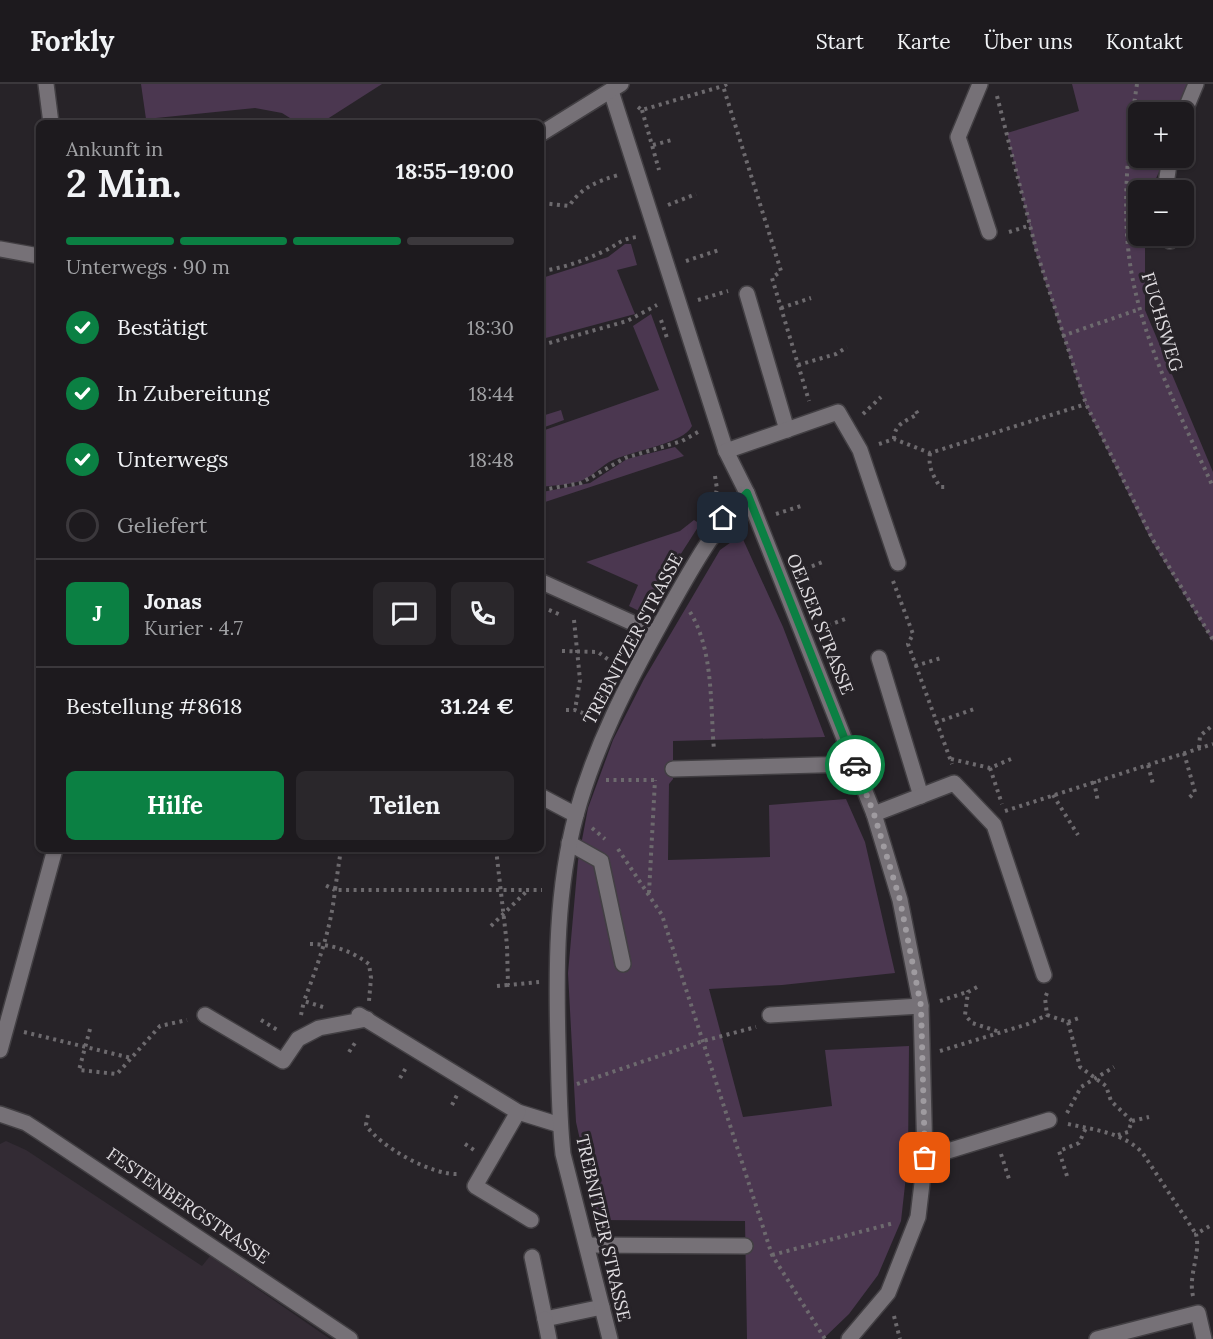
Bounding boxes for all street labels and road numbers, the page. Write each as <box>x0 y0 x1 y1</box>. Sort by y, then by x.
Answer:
street label: FUCHSWEG <box>1136 269 1189 375</box>
street label: TREBNITZER STRASSE <box>577 549 688 729</box>
street label: OELSER STRASSE <box>782 550 859 698</box>
street label: TREBNITZER STRASSE <box>571 1132 636 1324</box>
street label: FESTENBERGSTRASSE <box>102 1142 274 1269</box>

